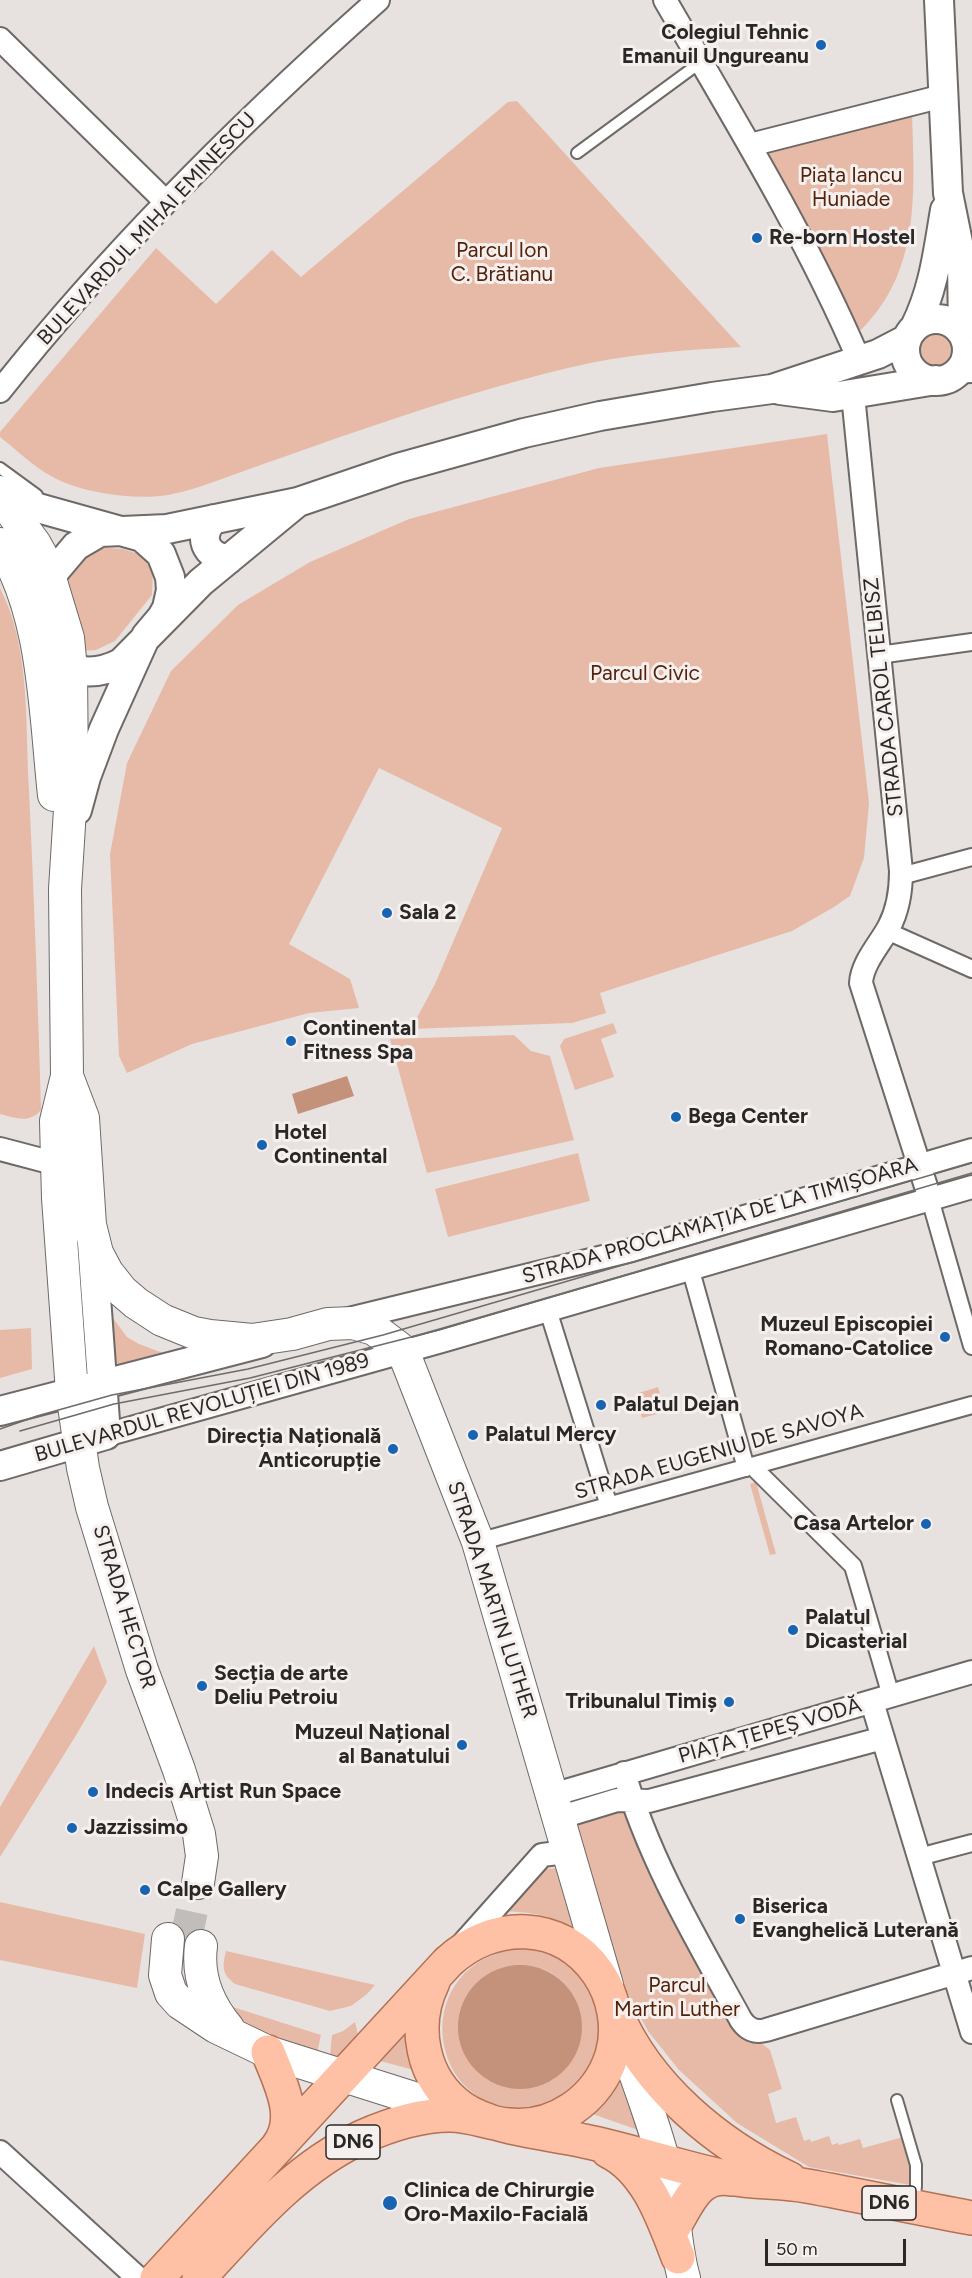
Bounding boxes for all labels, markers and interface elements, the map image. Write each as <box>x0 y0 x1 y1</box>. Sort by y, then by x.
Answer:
place label: Colegiul Tehnic Emanuil Ungureanu <box>622 20 809 70</box>
marker: Colegiul Tehnic Emanuil Ungureanu <box>814 38 828 52</box>
street label: BULEVARDUL MIHAI EMINESCU <box>32 107 262 351</box>
park label: Piața Iancu Huniade <box>800 163 902 213</box>
place label: Re-born Hostel <box>769 225 915 251</box>
marker: Re-born Hostel <box>750 231 764 245</box>
park label: Parcul Ion C. Brătianu <box>451 238 553 288</box>
street label: STRADA CAROL TELBISZ <box>859 576 909 818</box>
park label: Parcul Civic <box>590 661 700 687</box>
place label: Sala 2 <box>399 900 456 926</box>
marker: Sala 2 <box>380 906 394 920</box>
place label: Continental Fitness Spa <box>303 1016 416 1066</box>
marker: Continental Fitness Spa <box>284 1034 298 1048</box>
place label: Bega Center <box>688 1104 808 1130</box>
marker: Bega Center <box>669 1110 683 1124</box>
place label: Hotel Continental <box>274 1120 387 1170</box>
marker: Hotel Continental <box>255 1138 269 1152</box>
street label: STRADA PROCLAMAȚIA DE LA TIMIȘOARA <box>519 1152 921 1290</box>
place label: Muzeul Episcopiei Romano-Catolice <box>760 1312 933 1362</box>
marker: Muzeul Episcopiei Romano-Catolice <box>938 1330 952 1344</box>
street label: BULEVARDUL REVOLUȚIEI DIN 1989 <box>32 1348 372 1468</box>
place label: Palatul Dejan <box>613 1392 739 1418</box>
marker: Palatul Dejan <box>594 1398 608 1412</box>
street label: STRADA EUGENIU DE SAVOYA <box>572 1399 866 1505</box>
place label: Palatul Mercy <box>485 1422 616 1448</box>
place label: Direcția Națională Anticorupție <box>207 1424 381 1474</box>
marker: Palatul Mercy <box>466 1428 480 1442</box>
marker: Direcția Națională Anticorupție <box>386 1442 400 1456</box>
street label: STRADA MARTIN LUTHER <box>442 1478 542 1722</box>
place label: Casa Artelor <box>793 1511 914 1537</box>
marker: Casa Artelor <box>919 1517 933 1531</box>
street label: STRADA HECTOR <box>87 1522 161 1692</box>
place label: Palatul Dicasterial <box>805 1605 907 1655</box>
marker: Palatul Dicasterial <box>786 1623 800 1637</box>
place label: Secția de arte Deliu Petroiu <box>214 1661 348 1711</box>
marker: Secția de arte Deliu Petroiu <box>195 1679 209 1693</box>
place label: Tribunalul Timiș <box>566 1689 717 1715</box>
street label: PIAȚA ȚEPEȘ VODĂ <box>676 1693 864 1769</box>
marker: Tribunalul Timiș <box>722 1695 736 1709</box>
place label: Muzeul Național al Banatului <box>294 1720 450 1770</box>
marker: Muzeul Național al Banatului <box>455 1738 469 1752</box>
place label: Indecis Artist Run Space <box>105 1779 341 1805</box>
marker: Indecis Artist Run Space <box>86 1785 100 1799</box>
place label: Jazzissimo <box>84 1815 188 1841</box>
marker: Jazzissimo <box>65 1821 79 1835</box>
place label: Calpe Gallery <box>157 1877 287 1903</box>
marker: Calpe Gallery <box>138 1883 152 1897</box>
place label: Biserica Evanghelică Luterană <box>752 1894 959 1944</box>
marker: Biserica Evanghelică Luterană <box>733 1912 747 1926</box>
park label: Parcul Martin Luther <box>614 1973 740 2023</box>
road number: DN6 <box>326 2125 380 2159</box>
place label: Clinica de Chirurgie Oro-Maxilo-Facială <box>404 2178 594 2228</box>
road number: DN6 <box>862 2186 916 2220</box>
marker: Clinica de Chirurgie Oro-Maxilo-Facială <box>381 2194 399 2212</box>
scale bar <box>768 2227 909 2265</box>
text: 50 m <box>776 2238 818 2260</box>

